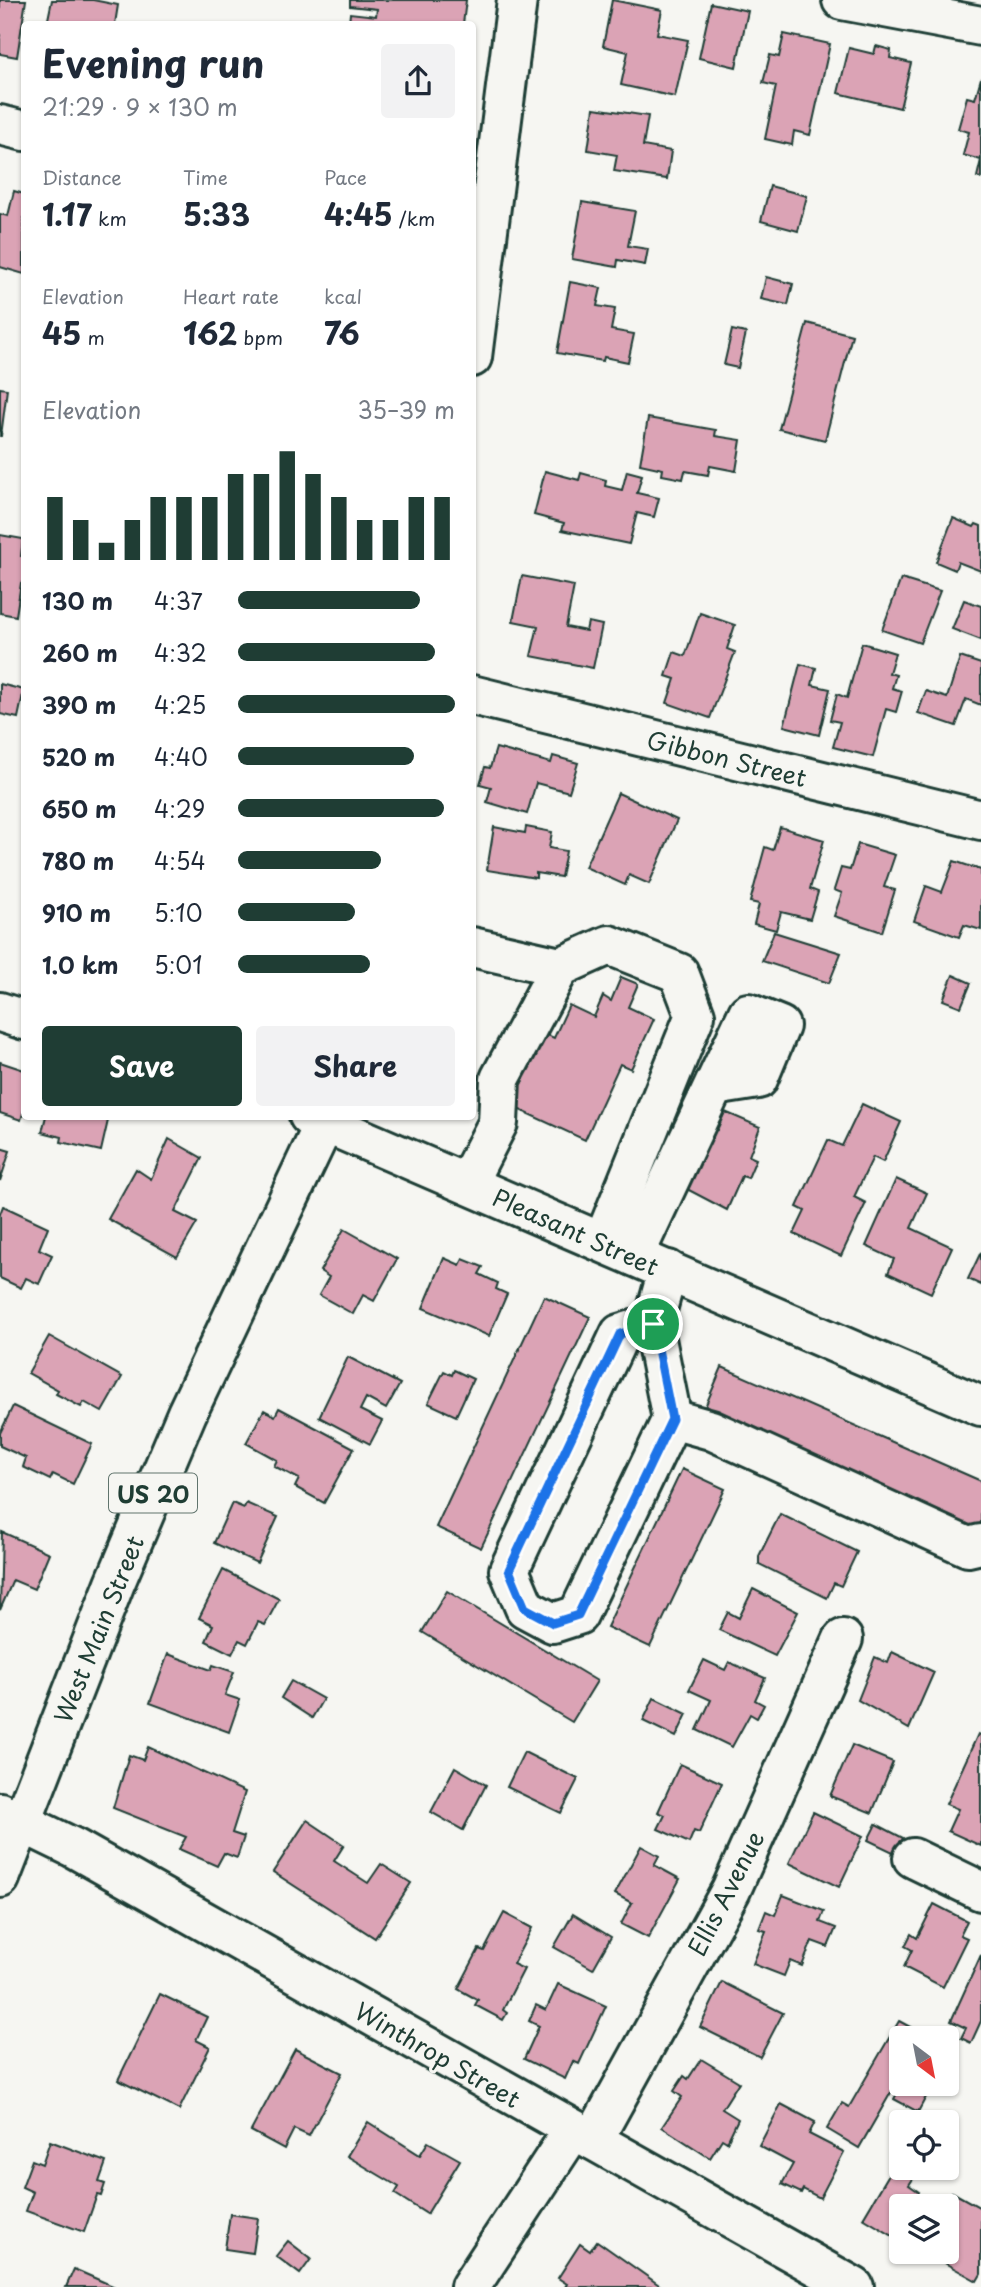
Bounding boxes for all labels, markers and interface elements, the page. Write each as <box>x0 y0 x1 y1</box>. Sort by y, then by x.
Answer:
text: Evening run <box>42 34 264 91</box>
button: share <box>381 44 455 118</box>
text: 21:29 · 9 × 130 m <box>42 89 238 124</box>
text: Distance <box>42 163 122 191</box>
text: Time <box>183 163 228 191</box>
text: Pace <box>324 163 367 191</box>
text: 1.17 <box>42 191 92 236</box>
text: 5:33 <box>183 191 250 236</box>
text: 4:45 <box>324 191 393 236</box>
text: km <box>92 204 127 232</box>
text: /km <box>393 204 435 232</box>
text: Elevation <box>42 282 124 310</box>
text: Heart rate <box>183 282 279 310</box>
text: kcal <box>324 282 362 310</box>
text: 45 <box>42 310 81 355</box>
text: 162 <box>183 310 237 355</box>
text: 76 <box>324 310 360 355</box>
text: m <box>81 323 105 351</box>
text: bpm <box>237 323 283 351</box>
text: Elevation <box>42 392 141 427</box>
text: 35–39 m <box>358 392 455 427</box>
text: 130 m <box>42 583 113 618</box>
text: 4:37 <box>154 583 203 618</box>
text: 260 m <box>42 635 118 670</box>
text: 4:32 <box>154 635 207 670</box>
text: 390 m <box>42 687 116 722</box>
text: 4:25 <box>154 687 206 722</box>
street label: Gibbon Street <box>643 721 811 795</box>
text: 520 m <box>42 739 115 774</box>
text: 4:40 <box>154 739 208 774</box>
text: 650 m <box>42 791 116 826</box>
text: 4:29 <box>154 791 205 826</box>
text: 780 m <box>42 843 114 878</box>
text: 4:54 <box>154 843 206 878</box>
text: 910 m <box>42 895 111 930</box>
text: 5:10 <box>154 895 202 930</box>
text: 1.0 km <box>42 947 119 982</box>
text: 5:01 <box>154 947 202 982</box>
button: Save <box>42 1026 242 1106</box>
button: Share <box>256 1026 455 1106</box>
street label: Pleasant Street <box>487 1178 665 1284</box>
pin <box>623 1294 683 1354</box>
icon: arrive <box>634 1305 672 1343</box>
road number: US 20 <box>109 1474 197 1512</box>
street label: West Main Street <box>44 1530 152 1728</box>
street label: Ellis Avenue <box>678 1824 772 1962</box>
street label: Winthrop Street <box>349 1992 528 2116</box>
north arrow <box>889 2026 959 2096</box>
map controls <box>889 2026 959 2264</box>
button: locate <box>889 2110 959 2180</box>
button: layers <box>889 2194 959 2264</box>

